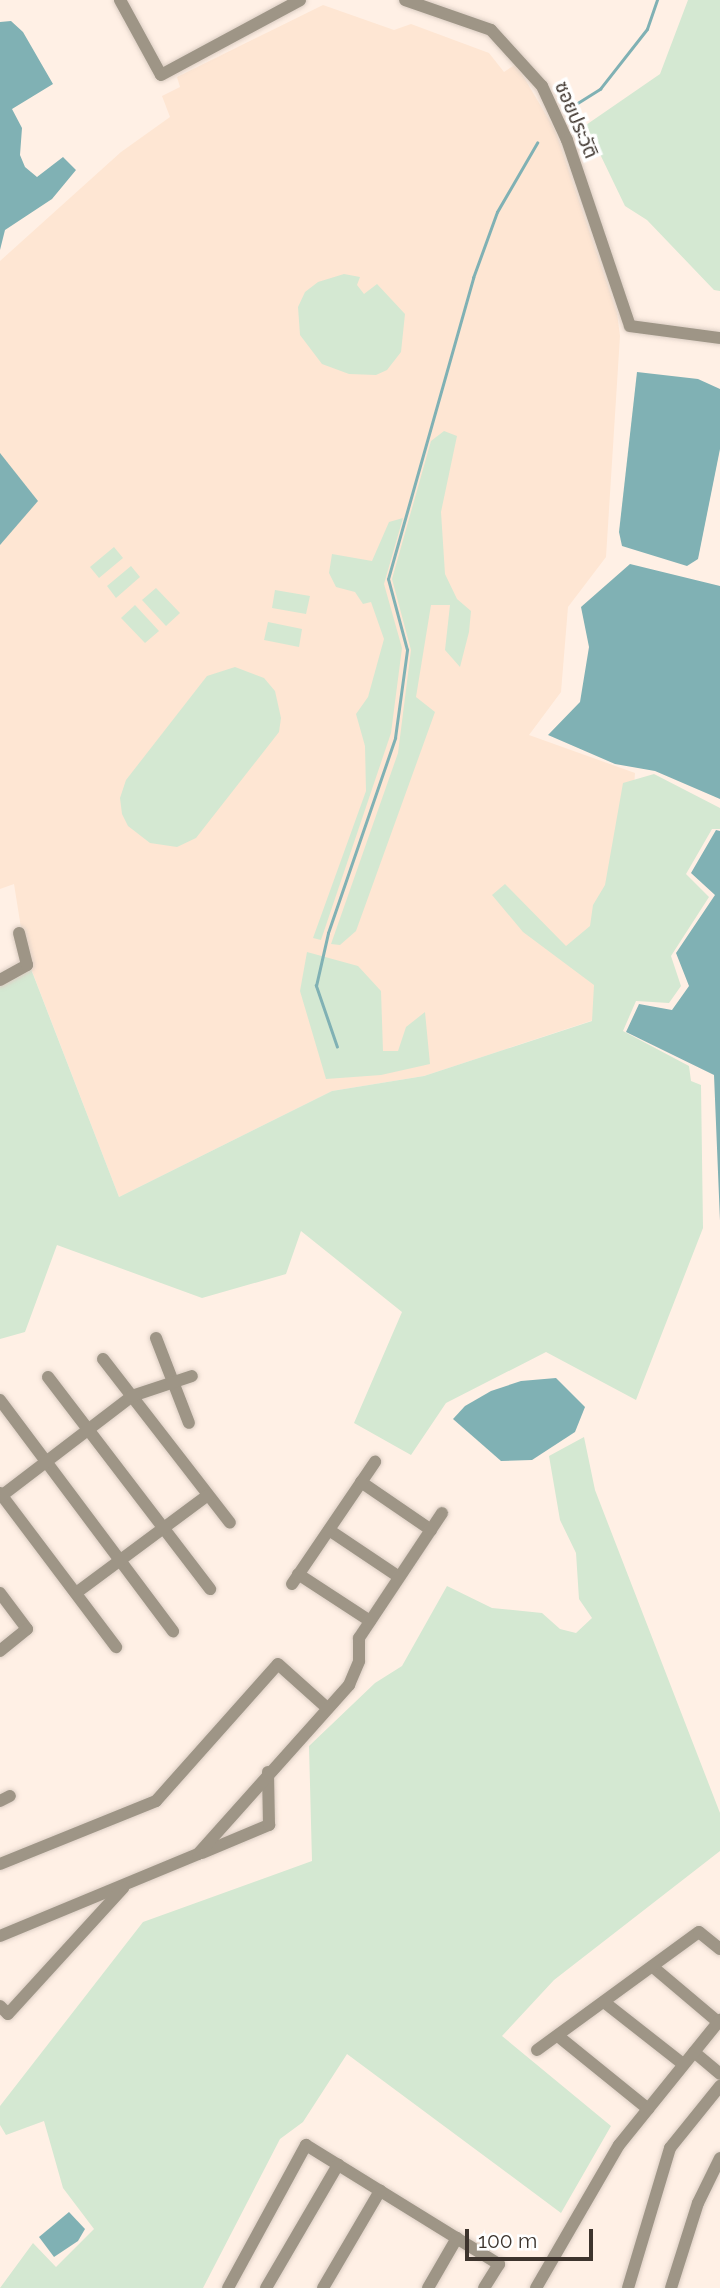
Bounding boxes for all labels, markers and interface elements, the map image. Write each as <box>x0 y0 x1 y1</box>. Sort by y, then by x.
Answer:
street label: ซอยประวัติ <box>550 78 602 162</box>
scale bar <box>468 2214 596 2258</box>
text: 100 m <box>478 2228 537 2253</box>

